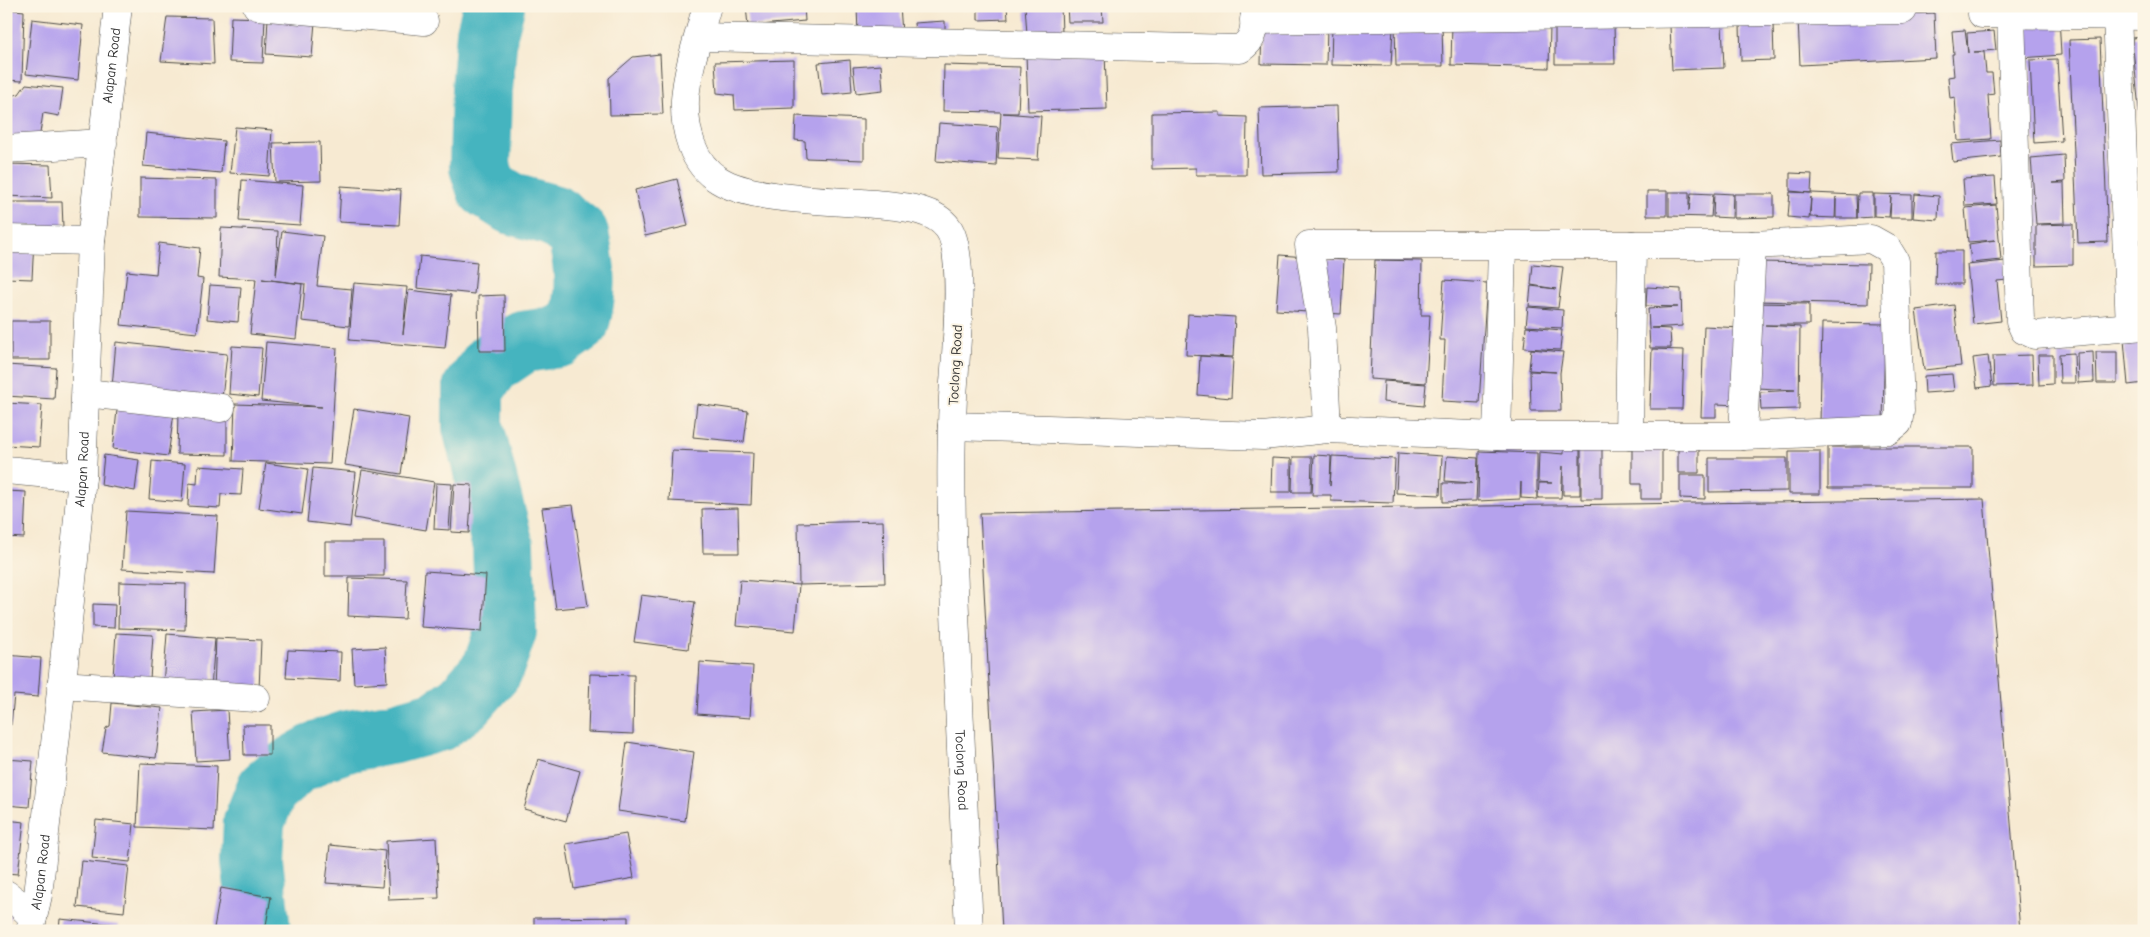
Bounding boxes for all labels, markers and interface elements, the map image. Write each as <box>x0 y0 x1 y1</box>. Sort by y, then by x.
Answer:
street label: Alapan Road <box>99 27 124 104</box>
street label: Toclong Road <box>945 324 966 406</box>
street label: Alapan Road <box>71 431 93 508</box>
street label: Toclong Road <box>951 729 972 811</box>
street label: Alapan Road <box>27 833 54 911</box>

